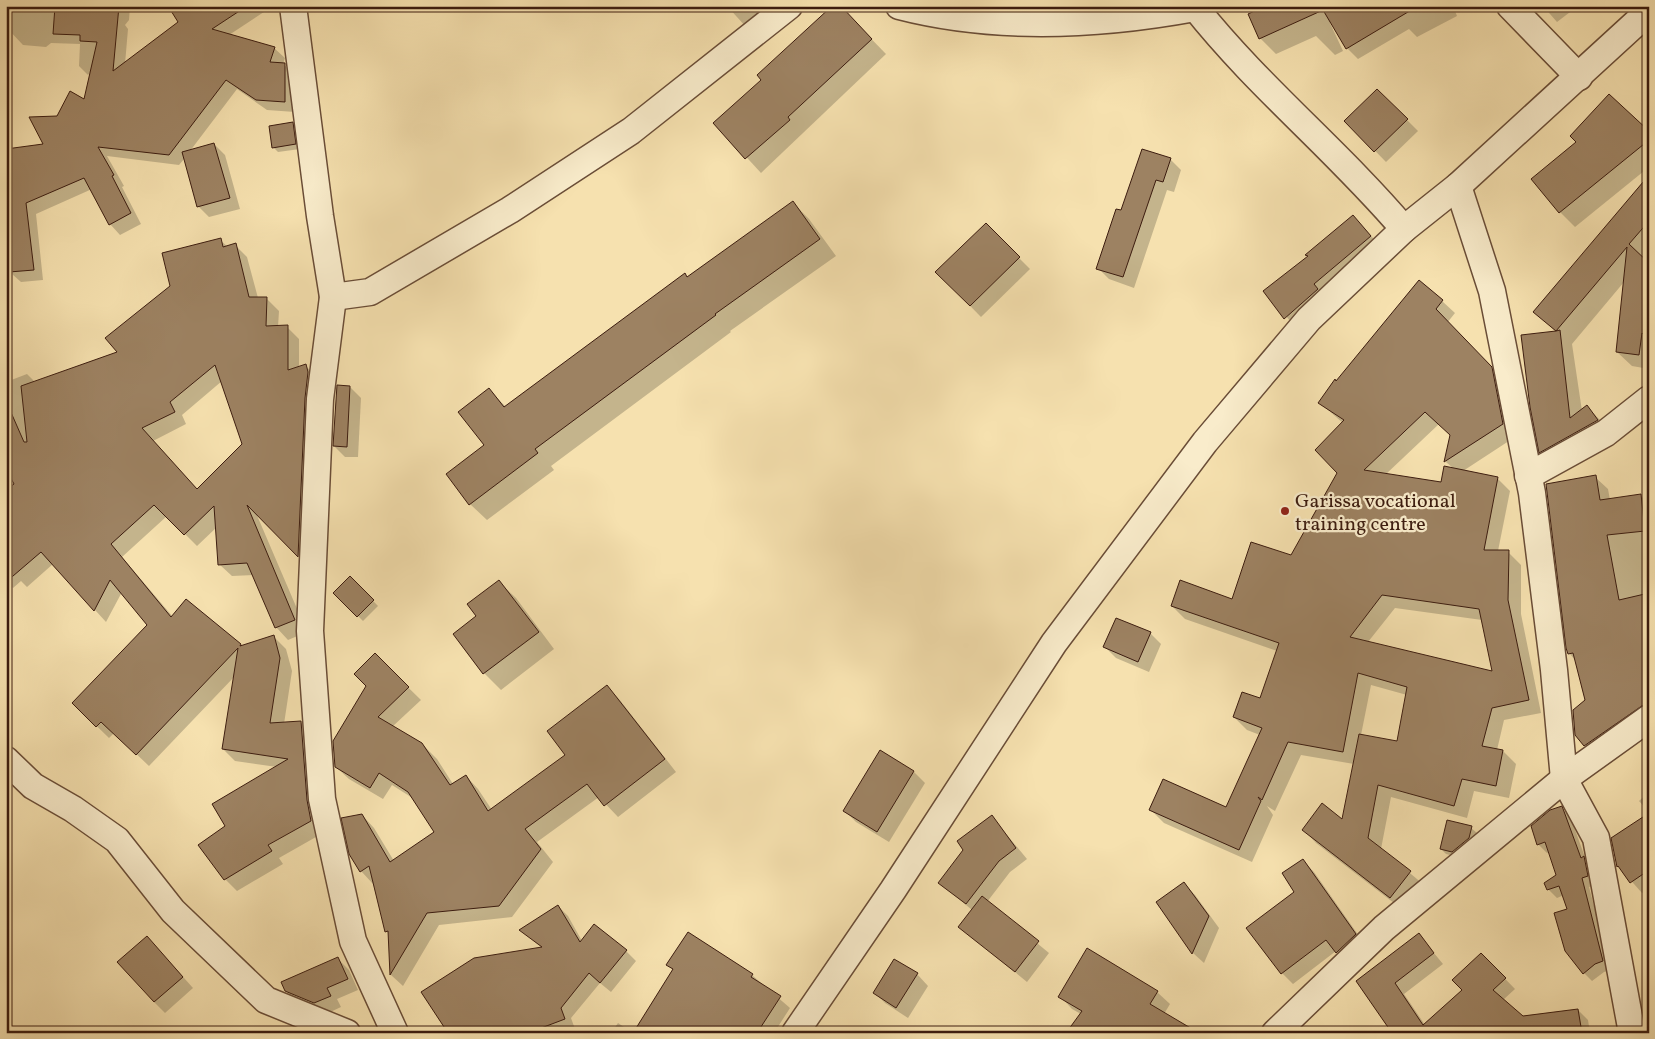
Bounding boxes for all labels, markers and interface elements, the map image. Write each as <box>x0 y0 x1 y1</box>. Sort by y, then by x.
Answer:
place label: Garissa vocational training centre <box>1295 488 1456 539</box>
marker: Garissa vocational training centre <box>1279 505 1291 517</box>

